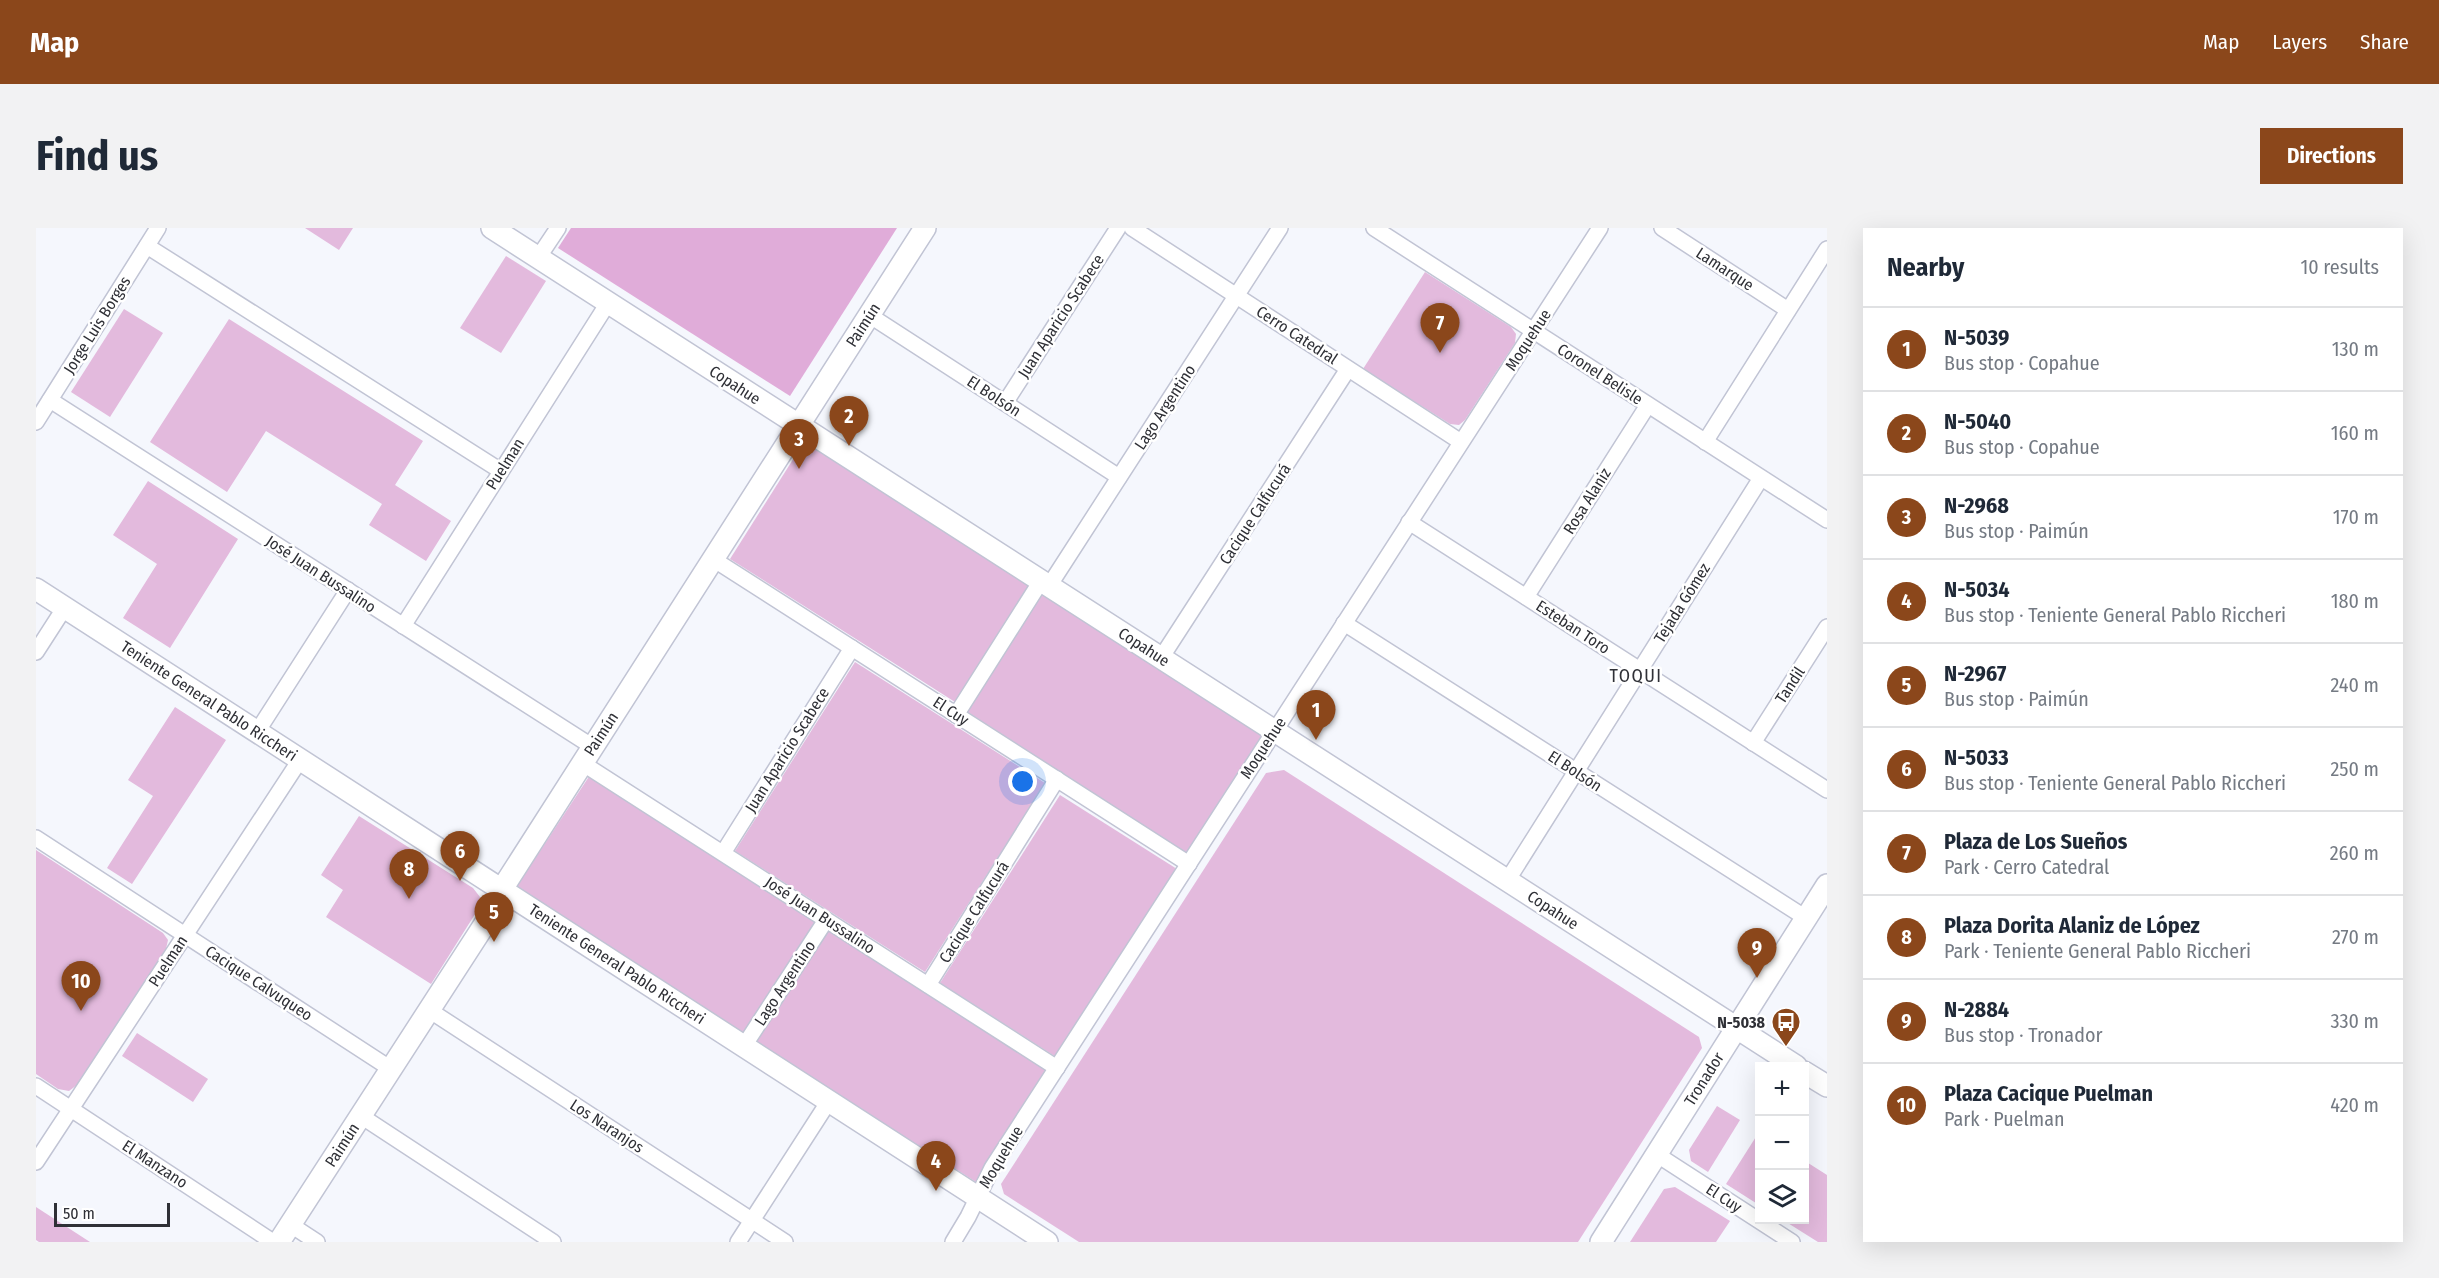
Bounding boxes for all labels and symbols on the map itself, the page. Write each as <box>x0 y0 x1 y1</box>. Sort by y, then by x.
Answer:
street label: Lamarque <box>1693 243 1757 295</box>
street label: Juan Aparicio Scabece <box>1014 251 1108 381</box>
street label: Jorge Luis Borges <box>59 273 135 377</box>
street label: Paimún <box>842 299 884 351</box>
street label: Cerro Catedral <box>1253 302 1341 368</box>
pin: 7 <box>1420 304 1460 353</box>
street label: Moquehue <box>1501 306 1555 374</box>
street label: Coronel Belisle <box>1554 339 1646 409</box>
street label: Copahue <box>706 361 764 409</box>
street label: Lago Argentino <box>1130 361 1200 453</box>
street label: El Bolsón <box>963 372 1025 420</box>
pin: 2 <box>830 396 868 446</box>
pin: 3 <box>780 420 819 469</box>
street label: Puelman <box>482 435 528 493</box>
street label: Cacique Calfucurá <box>1215 460 1295 568</box>
street label: Rosa Alaniz <box>1559 464 1615 538</box>
street label: José Juan Bussalino <box>262 531 380 617</box>
street label: Tejada Gómez <box>1650 560 1714 646</box>
street label: Esteban Toro <box>1533 596 1613 658</box>
street label: Copahue <box>1115 623 1173 671</box>
street label: Teniente General Pablo Riccheri <box>117 637 301 765</box>
street label: Tandil <box>1771 663 1809 707</box>
district label: TOQUI <box>1609 665 1663 687</box>
street label: Juan Aparicio Scabece <box>741 684 833 816</box>
pin: 1 <box>1296 690 1336 740</box>
street label: El Cuy <box>930 692 973 730</box>
street label: Paimún <box>580 708 622 760</box>
street label: Moquehue <box>1236 714 1290 782</box>
street label: El Bolsón <box>1544 747 1606 795</box>
your location <box>1008 767 1037 796</box>
pin: 6 <box>440 832 480 881</box>
pin: 8 <box>390 850 428 899</box>
street label: Cacique Calfucurá <box>935 857 1013 966</box>
street label: José Juan Bussalino <box>761 872 879 958</box>
street label: Copahue <box>1524 886 1582 934</box>
pin: 5 <box>474 892 514 942</box>
street label: Teniente General Pablo Riccheri <box>525 900 709 1028</box>
pin: 9 <box>1738 928 1776 978</box>
street label: Puelman <box>144 932 192 990</box>
street label: Lago Argentino <box>750 937 820 1029</box>
street label: Cacique Calvuqueo <box>202 941 316 1025</box>
pin: 10 <box>62 962 100 1011</box>
bus stop icon: N-5038 <box>1770 1006 1802 1048</box>
place label: N-5038 <box>1717 1013 1766 1032</box>
street label: Tronador <box>1680 1048 1728 1109</box>
street label: Los Naranjos <box>567 1095 648 1157</box>
street label: Paimún <box>321 1119 363 1171</box>
street label: Moquehue <box>975 1122 1027 1192</box>
street label: El Manzano <box>119 1136 191 1192</box>
pin: 4 <box>916 1142 956 1191</box>
street label: El Cuy <box>1703 1179 1746 1217</box>
scale bar <box>54 1200 170 1228</box>

